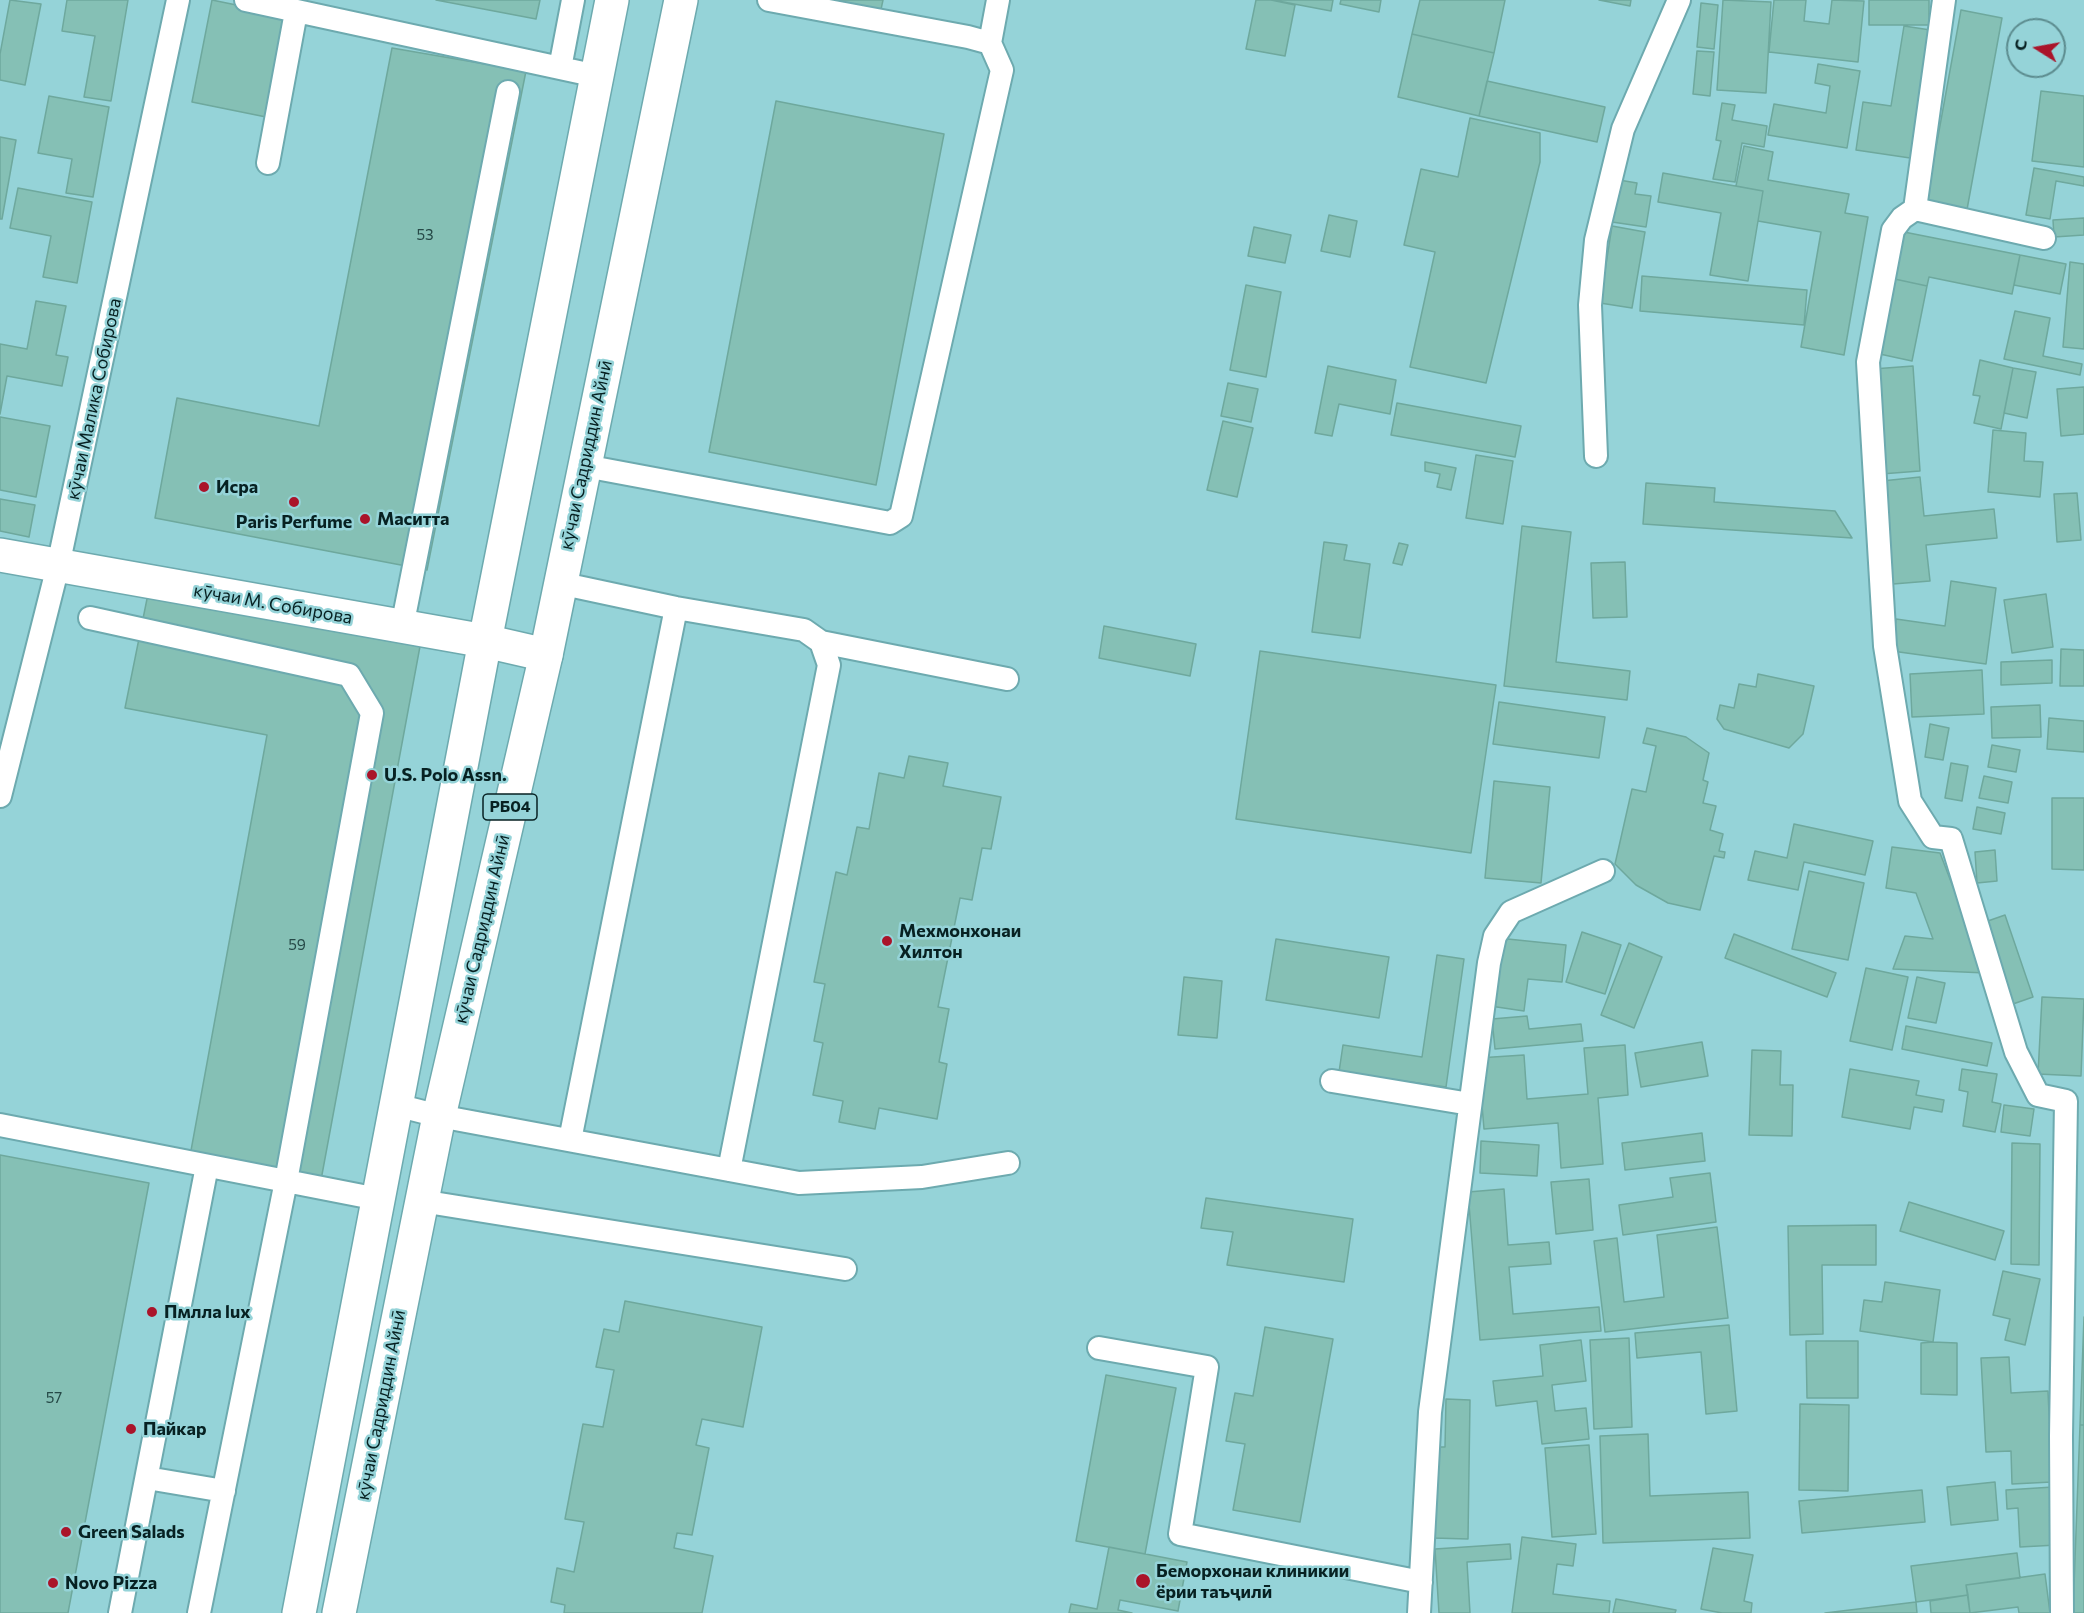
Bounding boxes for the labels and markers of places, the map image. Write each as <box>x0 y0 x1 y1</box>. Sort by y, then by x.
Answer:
place label: Исра <box>216 476 258 498</box>
marker: Исра <box>197 480 211 494</box>
marker: Paris Perfume <box>287 495 301 509</box>
place label: Маситта <box>377 508 449 530</box>
place label: Paris Perfume <box>236 511 352 533</box>
marker: Маситта <box>358 512 372 526</box>
place label: U.S. Polo Assn. <box>384 764 507 786</box>
marker: U.S. Polo Assn. <box>365 768 379 782</box>
place label: Мехмонхонаи Хилтон <box>899 920 1021 962</box>
marker: Мехмонхонаи Хилтон <box>880 934 894 948</box>
place label: Пмлла lux <box>164 1301 250 1323</box>
marker: Пмлла lux <box>145 1305 159 1319</box>
place label: Пайкар <box>143 1418 207 1440</box>
marker: Пайкар <box>124 1422 138 1436</box>
place label: Green Salads <box>78 1521 185 1543</box>
marker: Green Salads <box>59 1525 73 1539</box>
place label: Беморхонаи клиникии ёрии таъҷилӣ <box>1156 1560 1349 1602</box>
place label: Novo Pizza <box>65 1572 157 1594</box>
marker: Беморхонаи клиникии ёрии таъҷилӣ <box>1134 1572 1152 1590</box>
marker: Novo Pizza <box>46 1576 60 1590</box>

